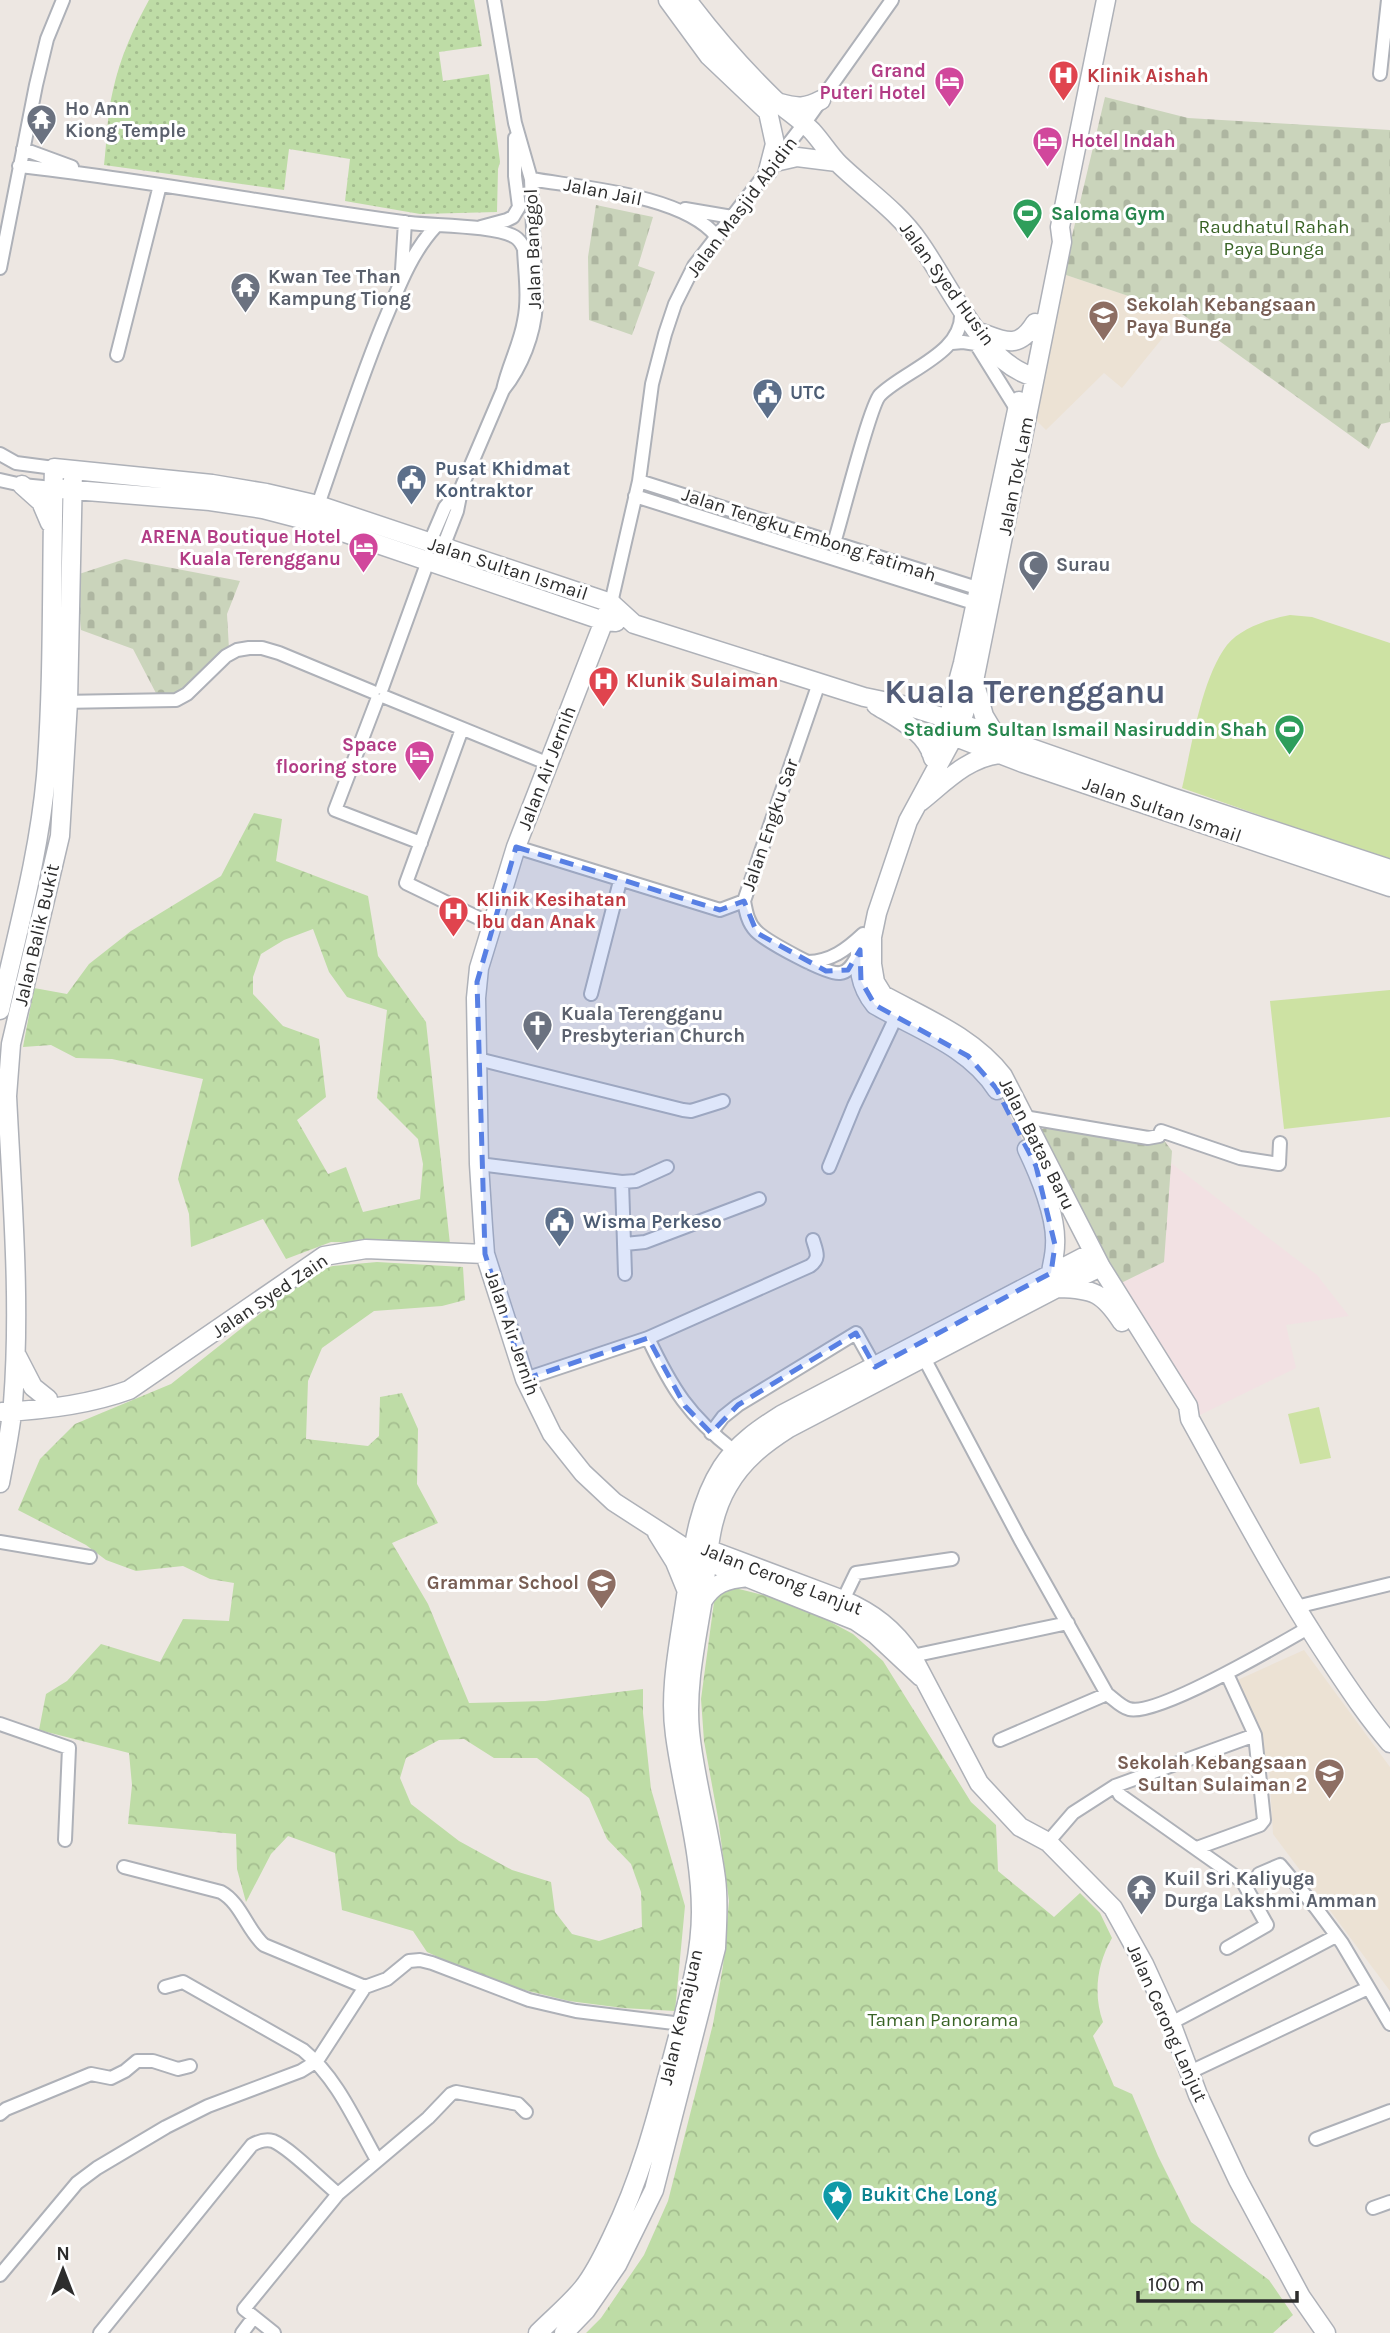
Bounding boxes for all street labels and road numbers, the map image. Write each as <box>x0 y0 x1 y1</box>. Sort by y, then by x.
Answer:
street label: Jalan Masjid Abidin <box>682 132 802 282</box>
street label: Jalan Jail <box>562 174 644 210</box>
street label: Jalan Banggol <box>520 188 546 310</box>
street label: Jalan Syed Husin <box>895 218 999 350</box>
street label: Jalan Tok Lam <box>994 415 1038 537</box>
street label: Jalan Tengku Embong Fatimah <box>679 483 939 587</box>
street label: Jalan Sultan Ismail <box>426 533 590 605</box>
street label: Jalan Air Jernih <box>513 703 581 833</box>
street label: Jalan Engku Sar <box>737 756 803 894</box>
street label: Jalan Sultan Ismail <box>1080 773 1244 847</box>
street label: Jalan Balik Bukit <box>10 862 64 1008</box>
street label: Jalan Batas Baru <box>994 1074 1080 1214</box>
street label: Jalan Syed Zain <box>208 1249 332 1343</box>
street label: Jalan Air Jernih <box>480 1268 544 1398</box>
street label: Jalan Cerong Lanjut <box>698 1538 866 1620</box>
street label: Jalan Cerong Lanjut <box>1122 1941 1212 2105</box>
street label: Jalan Kemajuan <box>655 1947 707 2087</box>

